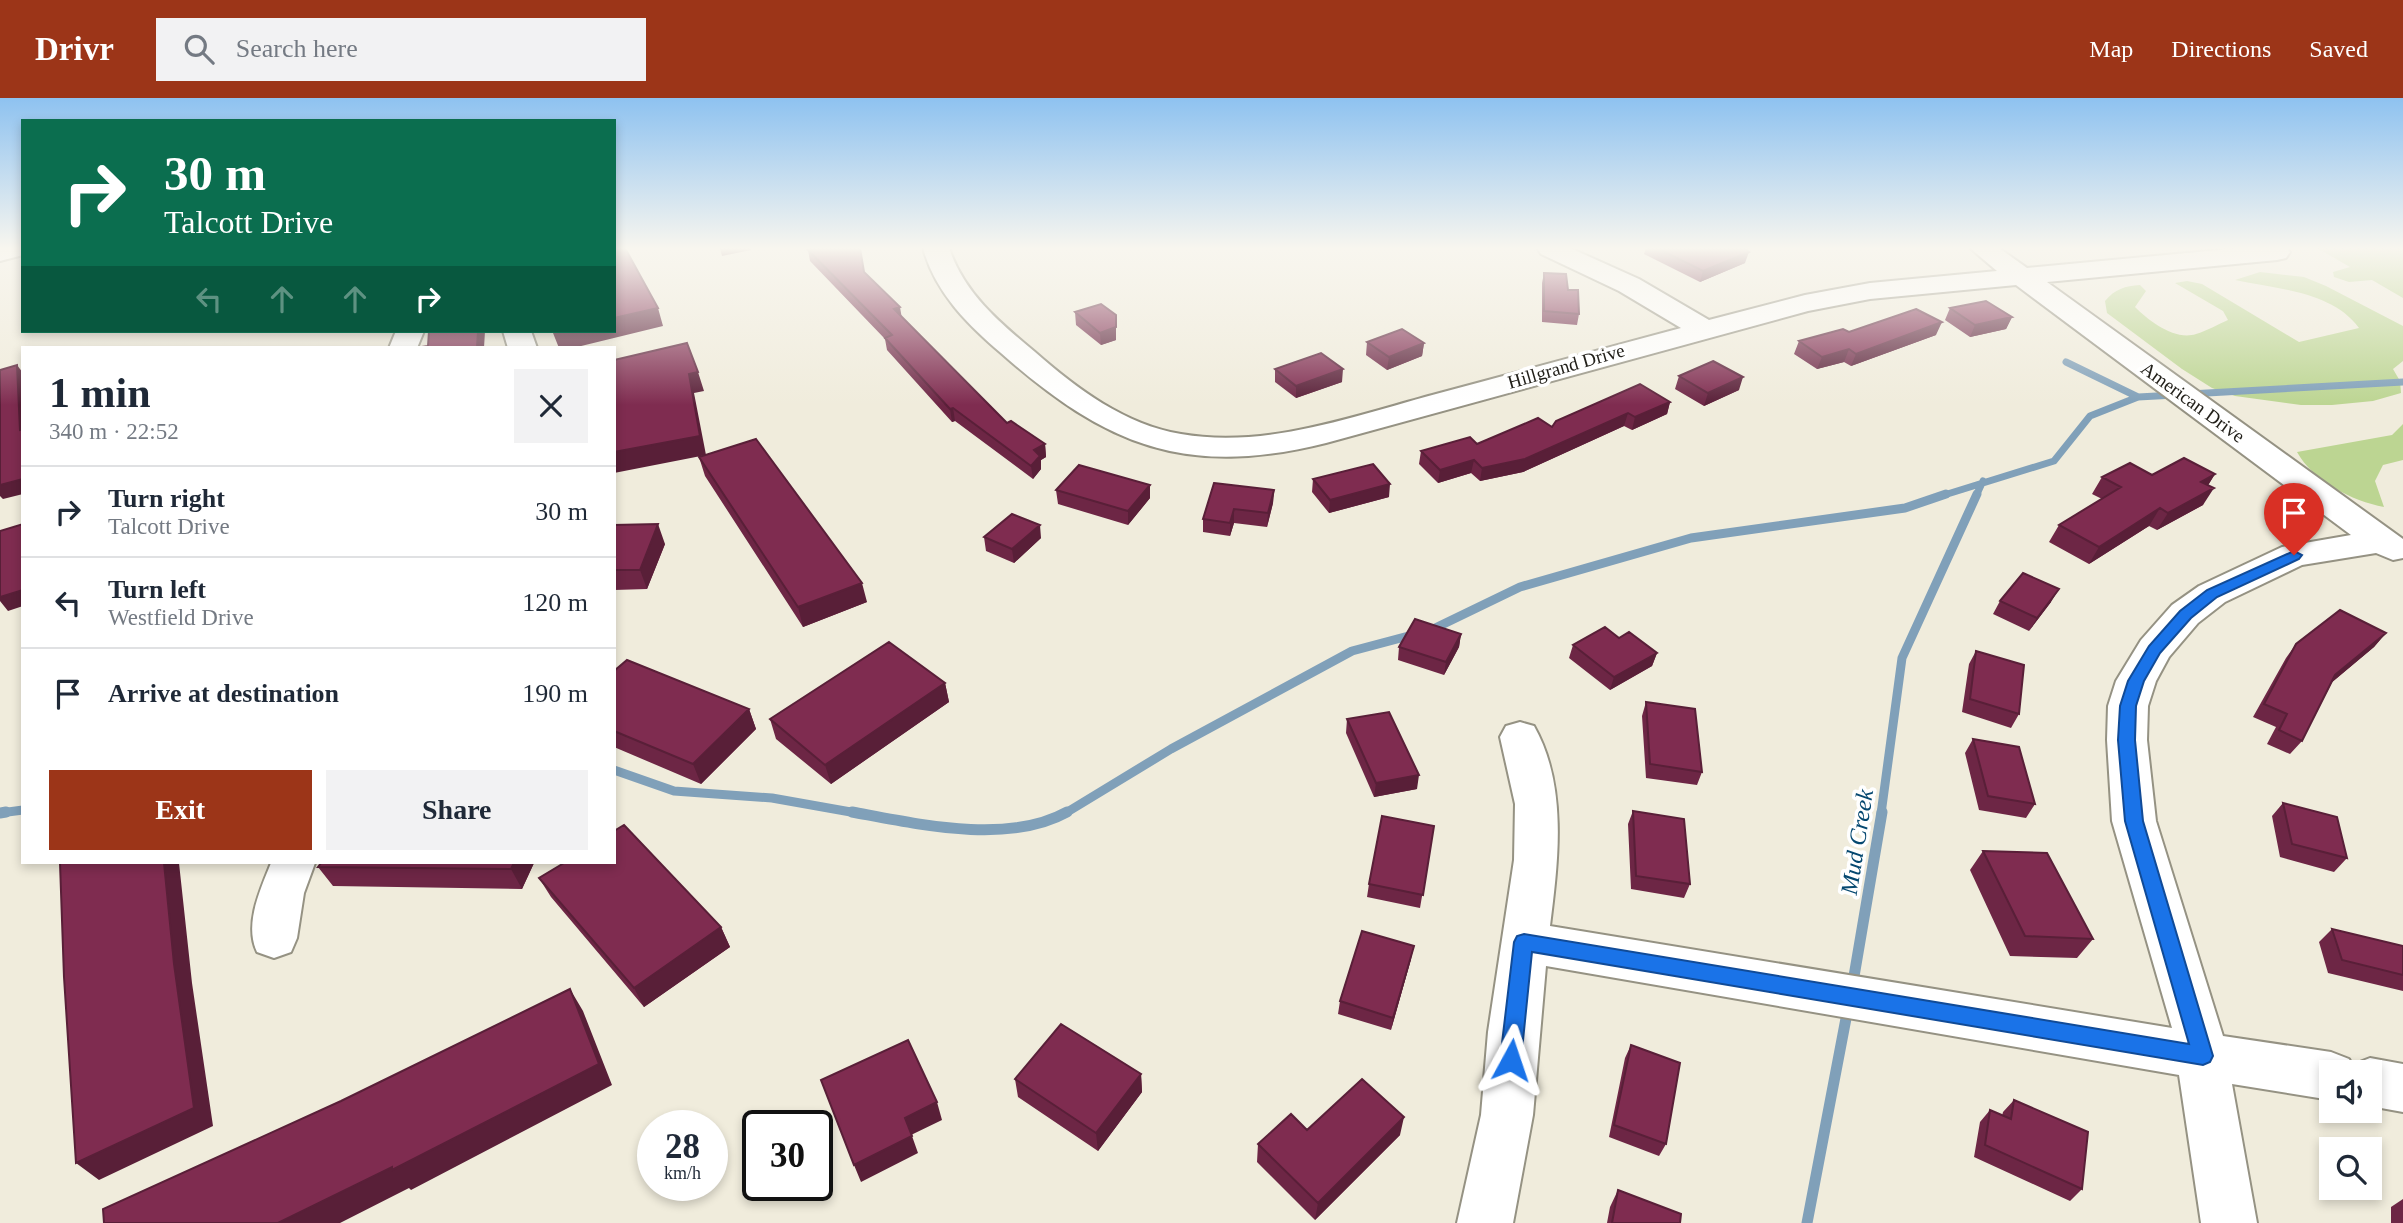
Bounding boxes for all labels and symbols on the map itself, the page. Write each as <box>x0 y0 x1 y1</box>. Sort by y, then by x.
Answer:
street label: Hillgrand Drive <box>1505 339 1627 393</box>
street label: American Drive <box>2137 357 2249 447</box>
pin <box>2264 483 2324 555</box>
water label: Mud Creek <box>1836 787 1878 898</box>
position arrow <box>1474 1023 1548 1097</box>
speed limit sign: 30 <box>742 1110 833 1201</box>

